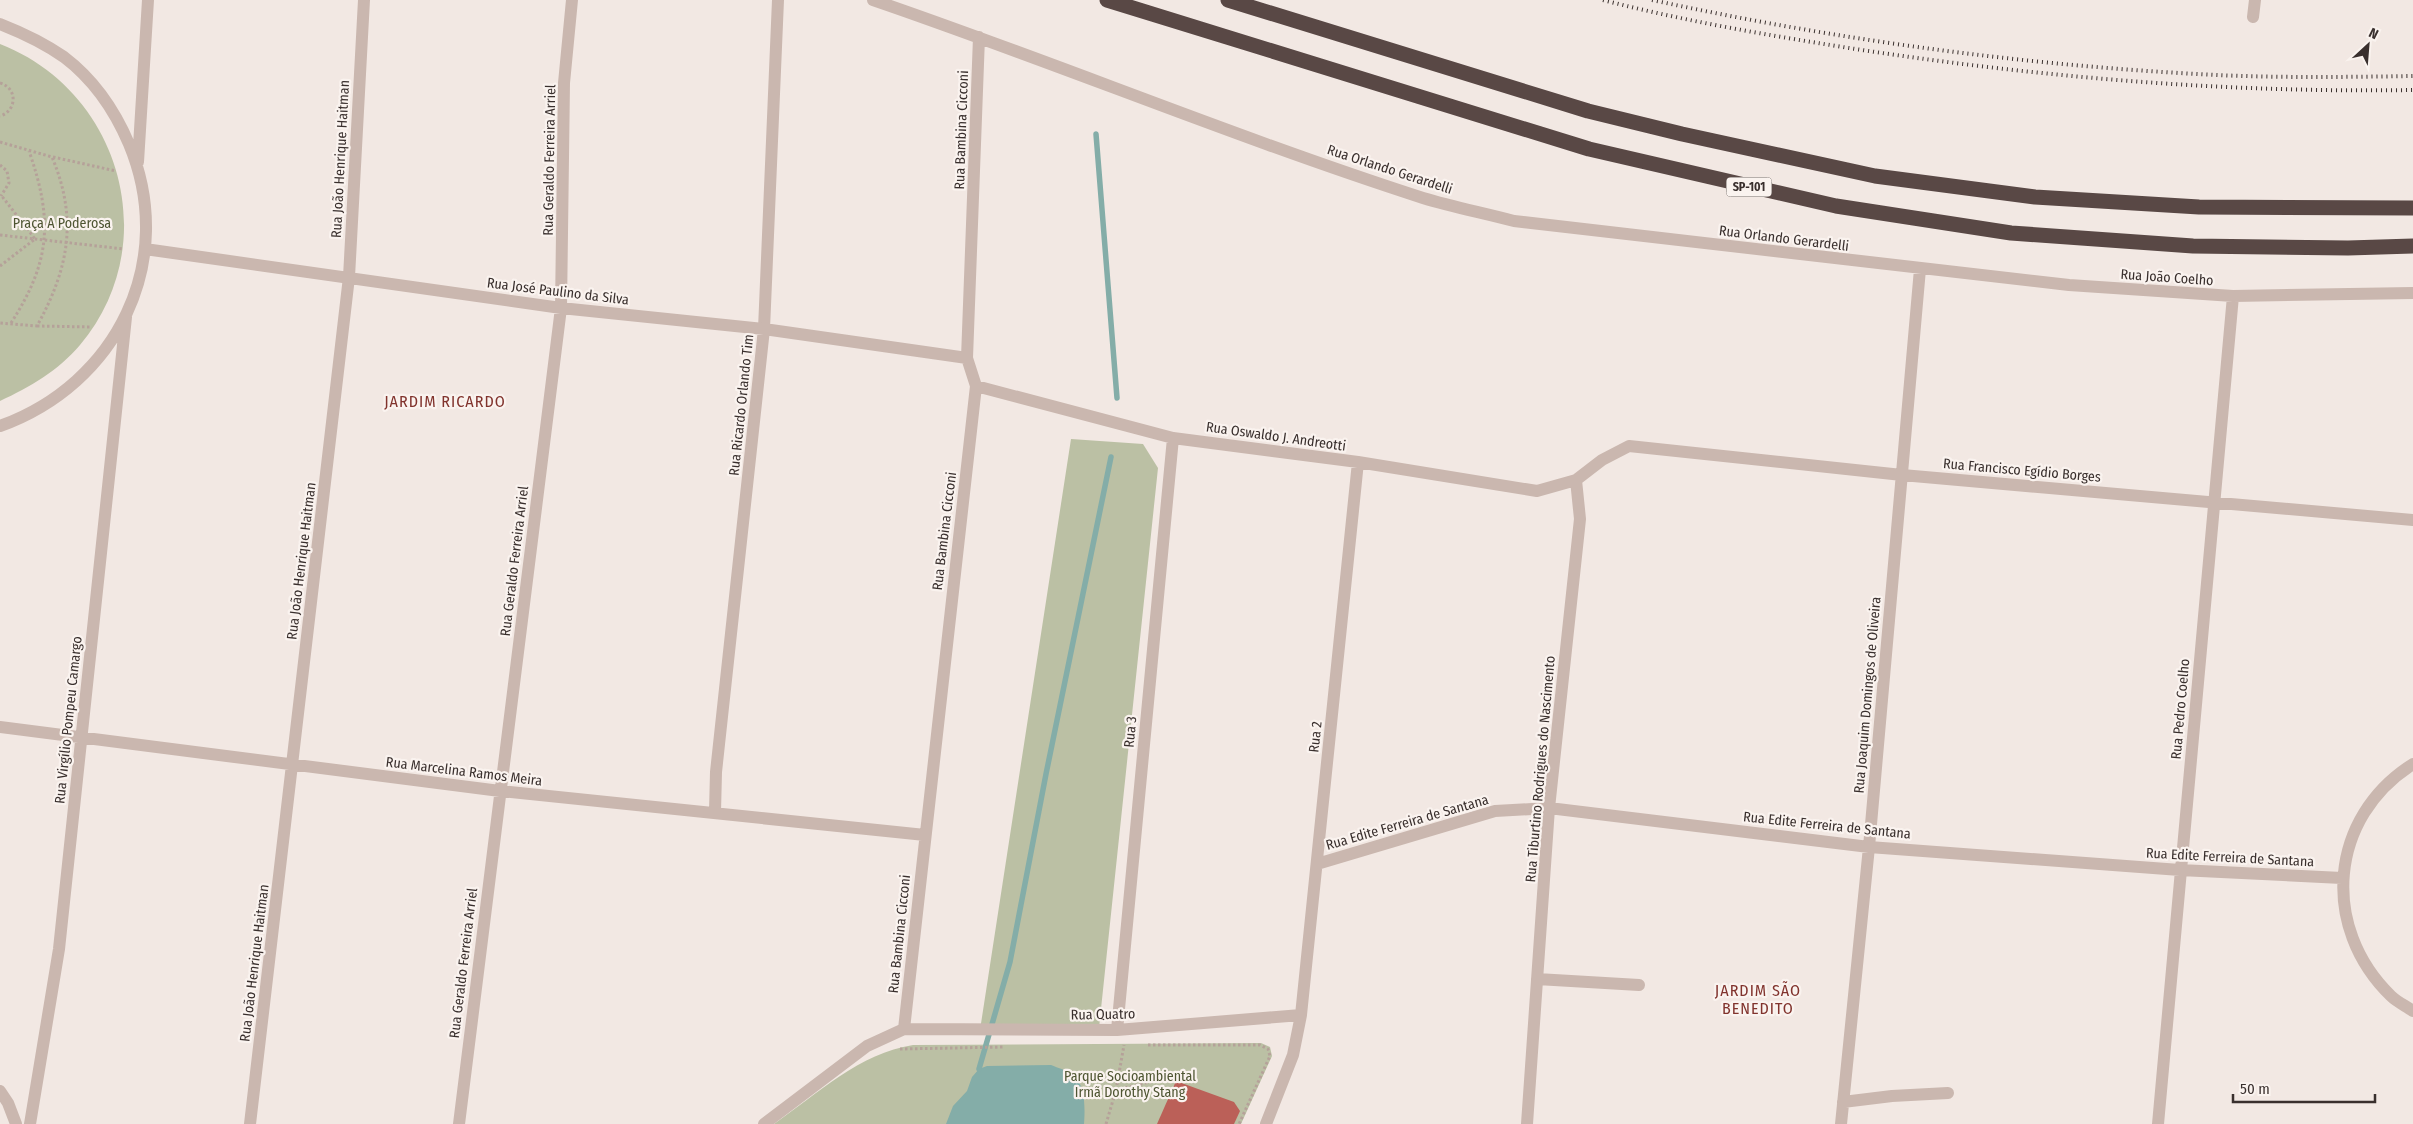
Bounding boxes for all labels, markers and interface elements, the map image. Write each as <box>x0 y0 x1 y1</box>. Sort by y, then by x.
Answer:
north arrow <box>2343 20 2393 70</box>
text: N <box>2366 24 2381 43</box>
street label: Rua Bambina Cicconi <box>951 70 972 190</box>
street label: Rua João Henrique Haitman <box>328 80 353 239</box>
street label: Rua Geraldo Ferreira Arriel <box>540 84 559 236</box>
street label: Rua Orlando Gerardelli <box>1325 141 1455 198</box>
road number: SP-101 <box>1726 178 1772 196</box>
park label: Praça A Poderosa <box>13 215 111 232</box>
street label: Rua Orlando Gerardelli <box>1718 222 1850 255</box>
street label: Rua João Coelho <box>2120 266 2214 289</box>
street label: Rua José Paulino da Silva <box>486 274 630 309</box>
street label: Rua Ricardo Orlando Tim <box>726 333 757 477</box>
district label: JARDIM RICARDO <box>384 392 506 411</box>
street label: Rua Oswaldo J. Andreotti <box>1205 418 1347 455</box>
street label: Rua Francisco Egídio Borges <box>1942 455 2102 486</box>
street label: Rua Bambina Cicconi <box>929 471 960 591</box>
street label: Rua João Henrique Haitman <box>283 481 320 641</box>
street label: Rua Geraldo Ferreira Arriel <box>497 485 532 637</box>
street label: Rua Joaquim Domingos de Oliveira <box>1850 596 1885 794</box>
street label: Rua Virgílio Pompeu Camargo <box>51 635 86 805</box>
street label: Rua Tiburtino Rodrigues do Nascimento <box>1522 655 1559 883</box>
street label: Rua Pedro Coelho <box>2168 658 2193 760</box>
street label: Rua 3 <box>1121 716 1140 748</box>
street label: Rua 2 <box>1305 721 1326 753</box>
street label: Rua Marcelina Ramos Meira <box>385 753 543 790</box>
street label: Rua Edite Ferreira de Santana <box>1324 791 1491 854</box>
street label: Rua Edite Ferreira de Santana <box>1742 808 1912 843</box>
street label: Rua Edite Ferreira de Santana <box>2145 845 2315 870</box>
street label: Rua Bambina Cicconi <box>885 874 914 994</box>
street label: Rua João Henrique Haitman <box>236 883 273 1043</box>
street label: Rua Geraldo Ferreira Arriel <box>446 887 481 1039</box>
district label: JARDIM SÃO BENEDITO <box>1715 981 1801 1018</box>
street label: Rua Quatro <box>1071 1005 1135 1024</box>
park label: Parque Socioambiental Irmã Dorothy Stang <box>1064 1068 1196 1101</box>
scale bar <box>2233 1072 2376 1104</box>
text: 50 m <box>2240 1080 2270 1098</box>

